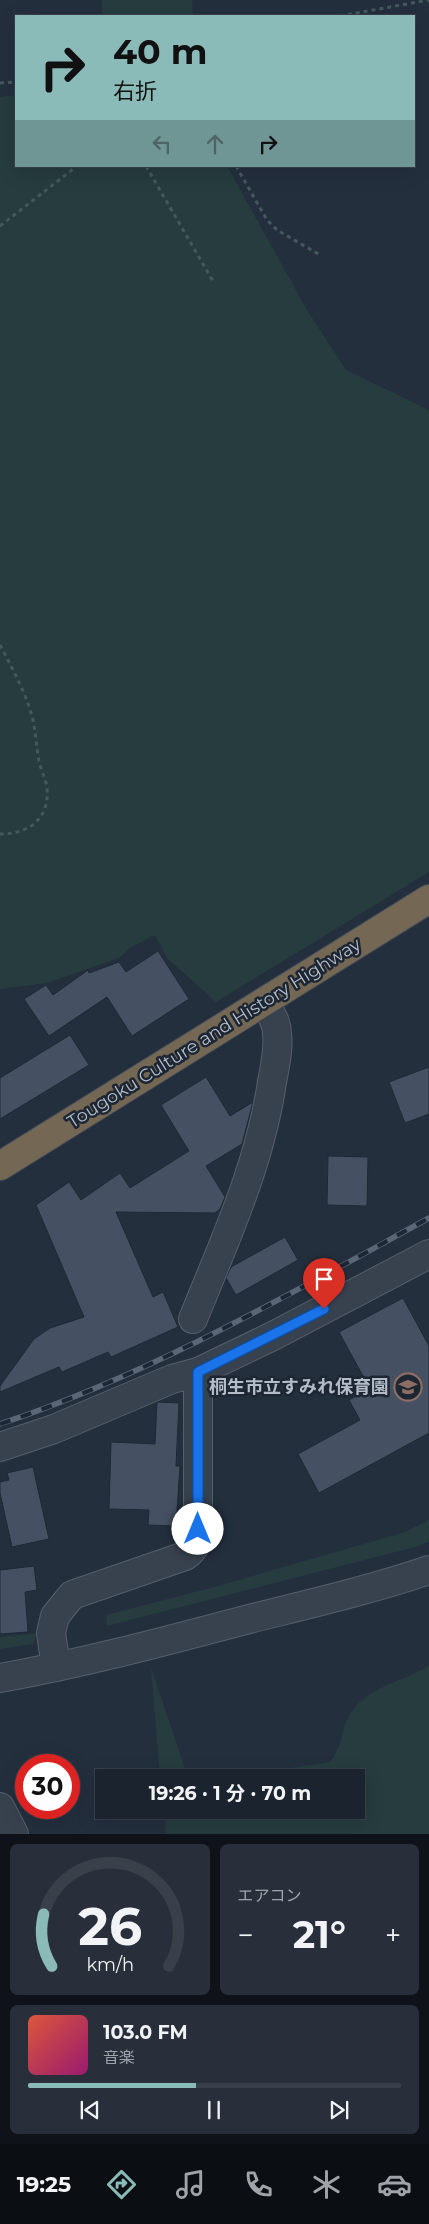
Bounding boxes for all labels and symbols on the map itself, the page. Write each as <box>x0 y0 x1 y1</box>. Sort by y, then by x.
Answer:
street label: Tougoku Culture and History Highway <box>63 933 365 1133</box>
pin <box>303 1258 345 1309</box>
school or university icon: 桐生市立すみれ保育園 <box>393 1372 423 1402</box>
place label: 桐生市立すみれ保育園 <box>209 1376 389 1398</box>
position arrow <box>171 1502 223 1554</box>
speed limit sign: 30 <box>15 1754 80 1819</box>

